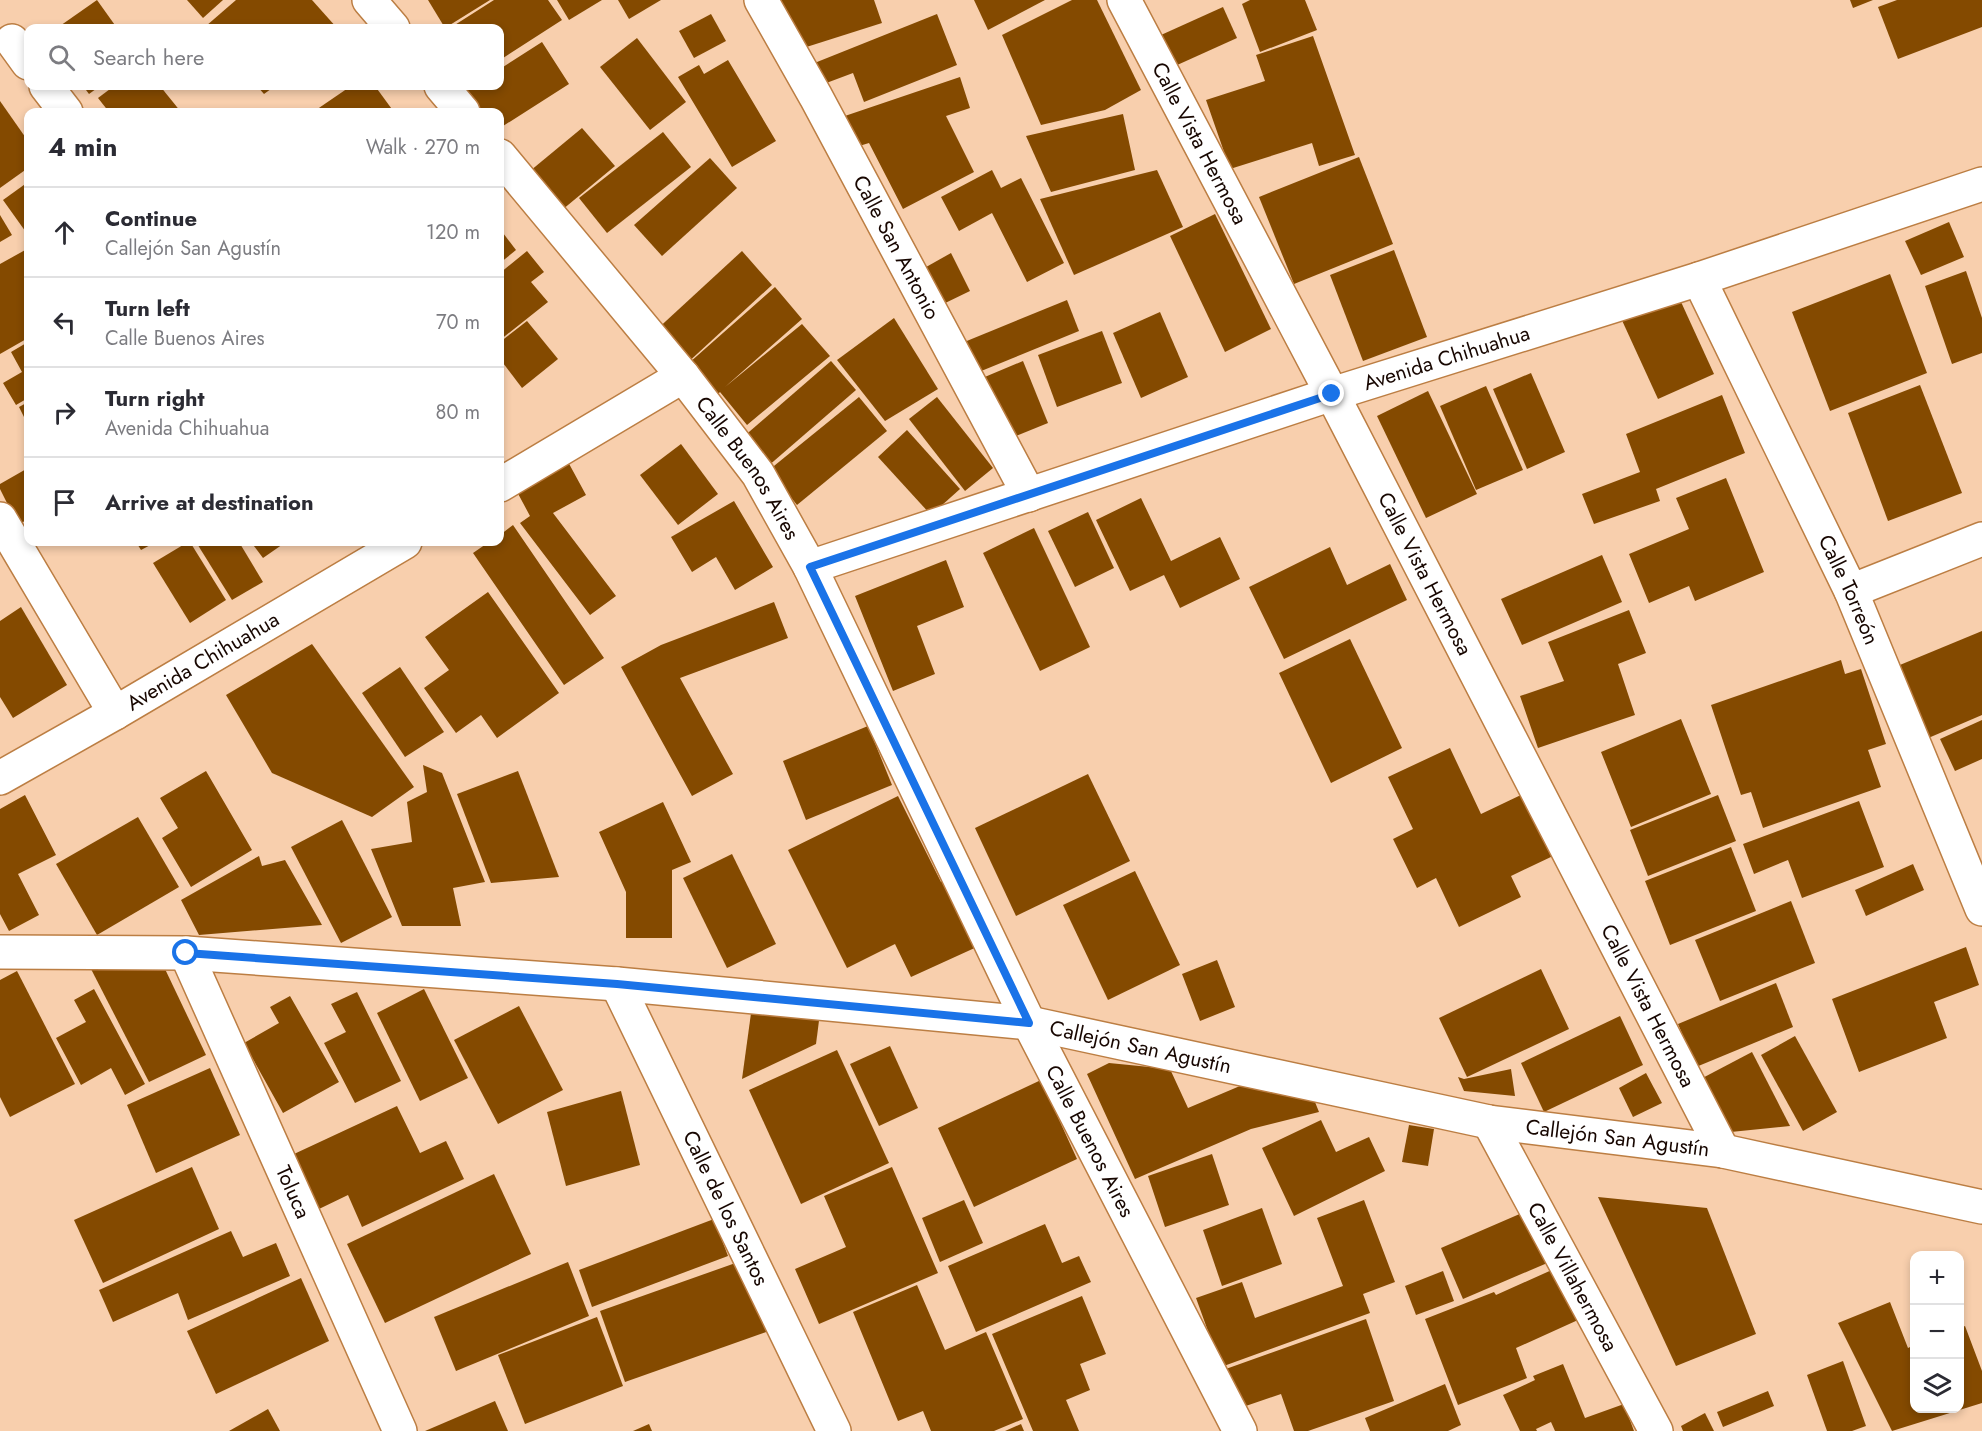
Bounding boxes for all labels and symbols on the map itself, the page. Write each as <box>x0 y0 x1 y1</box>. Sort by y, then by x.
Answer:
street label: Calle Vista Hermosa <box>1144 57 1255 230</box>
street label: Calle San Antonio <box>846 170 947 325</box>
street label: Avenida Chihuahua <box>1360 318 1533 398</box>
route end <box>1318 380 1344 406</box>
street label: Calle Buenos Aires <box>689 390 807 545</box>
street label: Calle Vista Hermosa <box>1370 487 1480 661</box>
street label: Calle Torreón <box>1811 530 1887 649</box>
street label: Avenida Chihuahua <box>121 604 285 718</box>
street label: Calle Vista Hermosa <box>1593 919 1703 1093</box>
route start <box>172 939 198 965</box>
street label: Callejón San Agustín <box>1047 1013 1234 1081</box>
street label: Calle Buenos Aires <box>1038 1060 1142 1223</box>
street label: Callejón San Agustín <box>1524 1112 1711 1164</box>
street label: Calle de los Santos <box>675 1125 776 1291</box>
street label: Toluca <box>268 1161 318 1223</box>
street label: Calle Villahermosa <box>1520 1197 1625 1357</box>

